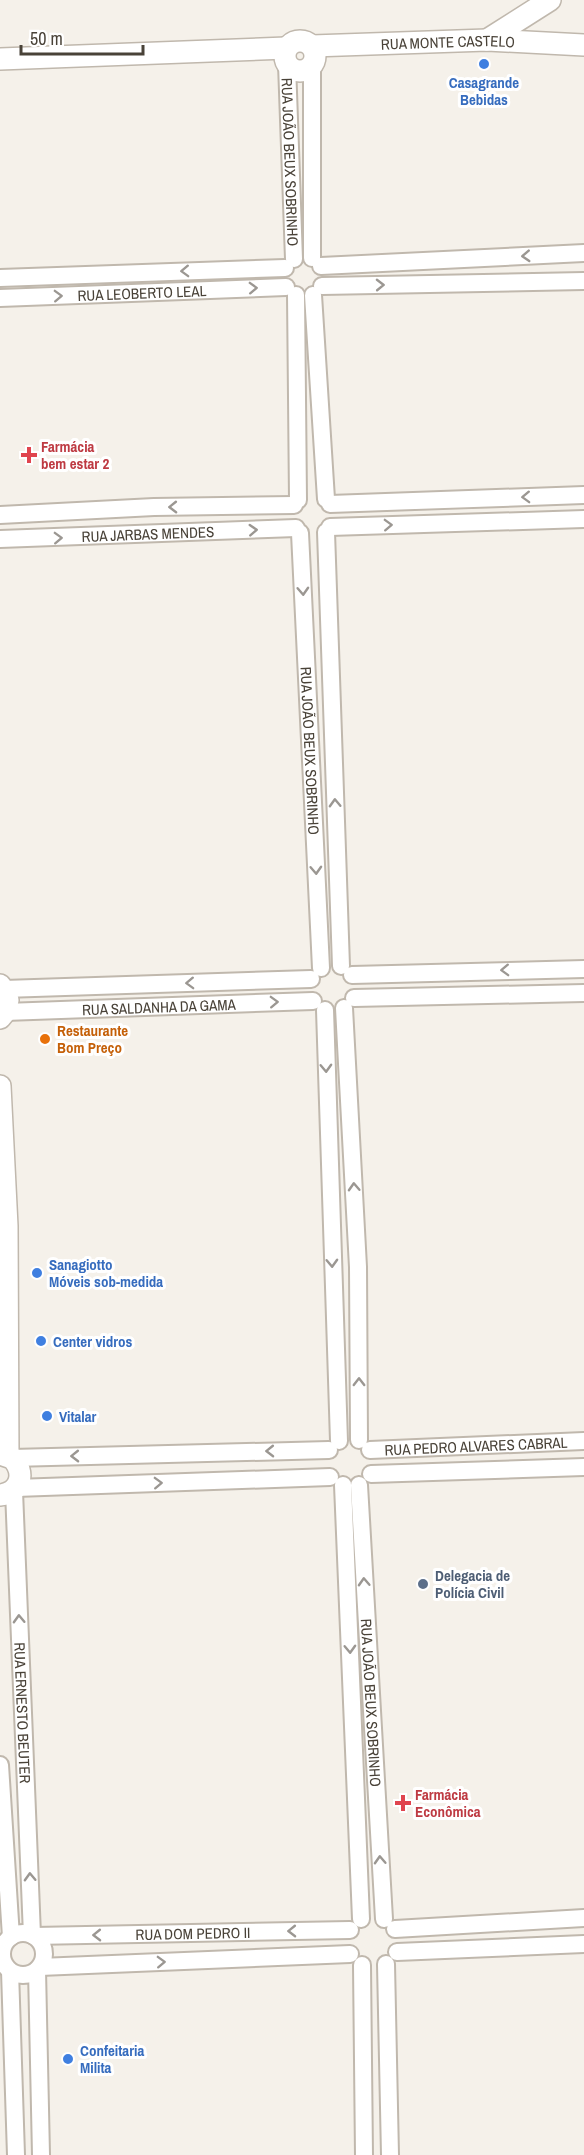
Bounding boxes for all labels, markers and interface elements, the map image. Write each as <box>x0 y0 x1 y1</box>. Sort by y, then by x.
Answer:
scale bar <box>21 18 142 56</box>
text: 50 m <box>30 26 63 51</box>
street label: RUA MONTE CASTELO <box>381 29 515 54</box>
marker: Casagrande Bebidas <box>477 57 491 71</box>
place label: Casagrande Bebidas <box>449 72 519 110</box>
street label: RUA JOÃO BEUX SOBRINHO <box>277 77 304 246</box>
one-way arrow <box>521 249 530 262</box>
one-way arrow <box>180 265 189 278</box>
one-way arrow <box>376 279 385 291</box>
street label: RUA LEOBERTO LEAL <box>77 280 207 306</box>
one-way arrow <box>249 282 258 295</box>
one-way arrow <box>54 289 63 302</box>
place label: Farmácia bem estar 2 <box>41 436 110 474</box>
marker: Farmácia bem estar 2 <box>22 448 36 462</box>
one-way arrow <box>521 491 530 503</box>
one-way arrow <box>168 501 177 513</box>
one-way arrow <box>384 519 393 532</box>
street label: RUA JARBAS MENDES <box>81 521 215 546</box>
one-way arrow <box>249 524 258 537</box>
one-way arrow <box>54 532 63 544</box>
one-way arrow <box>296 587 309 596</box>
street label: RUA JOÃO BEUX SOBRINHO <box>296 666 325 835</box>
one-way arrow <box>329 798 342 807</box>
one-way arrow <box>309 865 322 874</box>
one-way arrow <box>500 964 509 976</box>
one-way arrow <box>185 977 194 989</box>
street label: RUA SALDANHA DA GAMA <box>82 993 237 1020</box>
one-way arrow <box>269 996 278 1009</box>
place label: Restaurante Bom Preço <box>57 1020 128 1058</box>
marker: Restaurante Bom Preço <box>38 1032 52 1046</box>
one-way arrow <box>320 1064 333 1073</box>
one-way arrow <box>348 1182 361 1191</box>
place label: Sanagiotto Móveis sob-medida <box>49 1254 163 1292</box>
one-way arrow <box>326 1259 339 1268</box>
marker: Sanagiotto Móveis sob-medida <box>30 1266 44 1280</box>
place label: Center vidros <box>53 1331 132 1352</box>
marker: Center vidros <box>34 1334 48 1348</box>
one-way arrow <box>353 1377 365 1386</box>
place label: Vitalar <box>59 1406 97 1427</box>
marker: Vitalar <box>40 1409 54 1423</box>
street label: RUA PEDRO ALVARES CABRAL <box>384 1431 568 1460</box>
one-way arrow <box>266 1445 275 1458</box>
one-way arrow <box>71 1450 80 1462</box>
one-way arrow <box>153 1476 162 1489</box>
place label: Delegacia de Polícia Civil <box>435 1565 510 1603</box>
one-way arrow <box>358 1577 371 1586</box>
marker: Delegacia de Polícia Civil <box>416 1577 430 1591</box>
one-way arrow <box>13 1614 26 1623</box>
street label: RUA JOÃO BEUX SOBRINHO <box>356 1618 387 1787</box>
street label: RUA ERNESTO BEUTER <box>10 1642 36 1784</box>
one-way arrow <box>343 1644 356 1653</box>
place label: Farmácia Econômica <box>415 1784 481 1822</box>
marker: Farmácia Econômica <box>396 1796 410 1810</box>
one-way arrow <box>374 1856 387 1865</box>
one-way arrow <box>23 1872 36 1881</box>
street label: RUA DOM PEDRO II <box>135 1921 251 1945</box>
one-way arrow <box>287 1925 296 1938</box>
one-way arrow <box>92 1929 101 1941</box>
one-way arrow <box>157 1955 166 1968</box>
place label: Confeitaria Milita <box>80 2040 144 2078</box>
marker: Confeitaria Milita <box>61 2052 75 2066</box>

